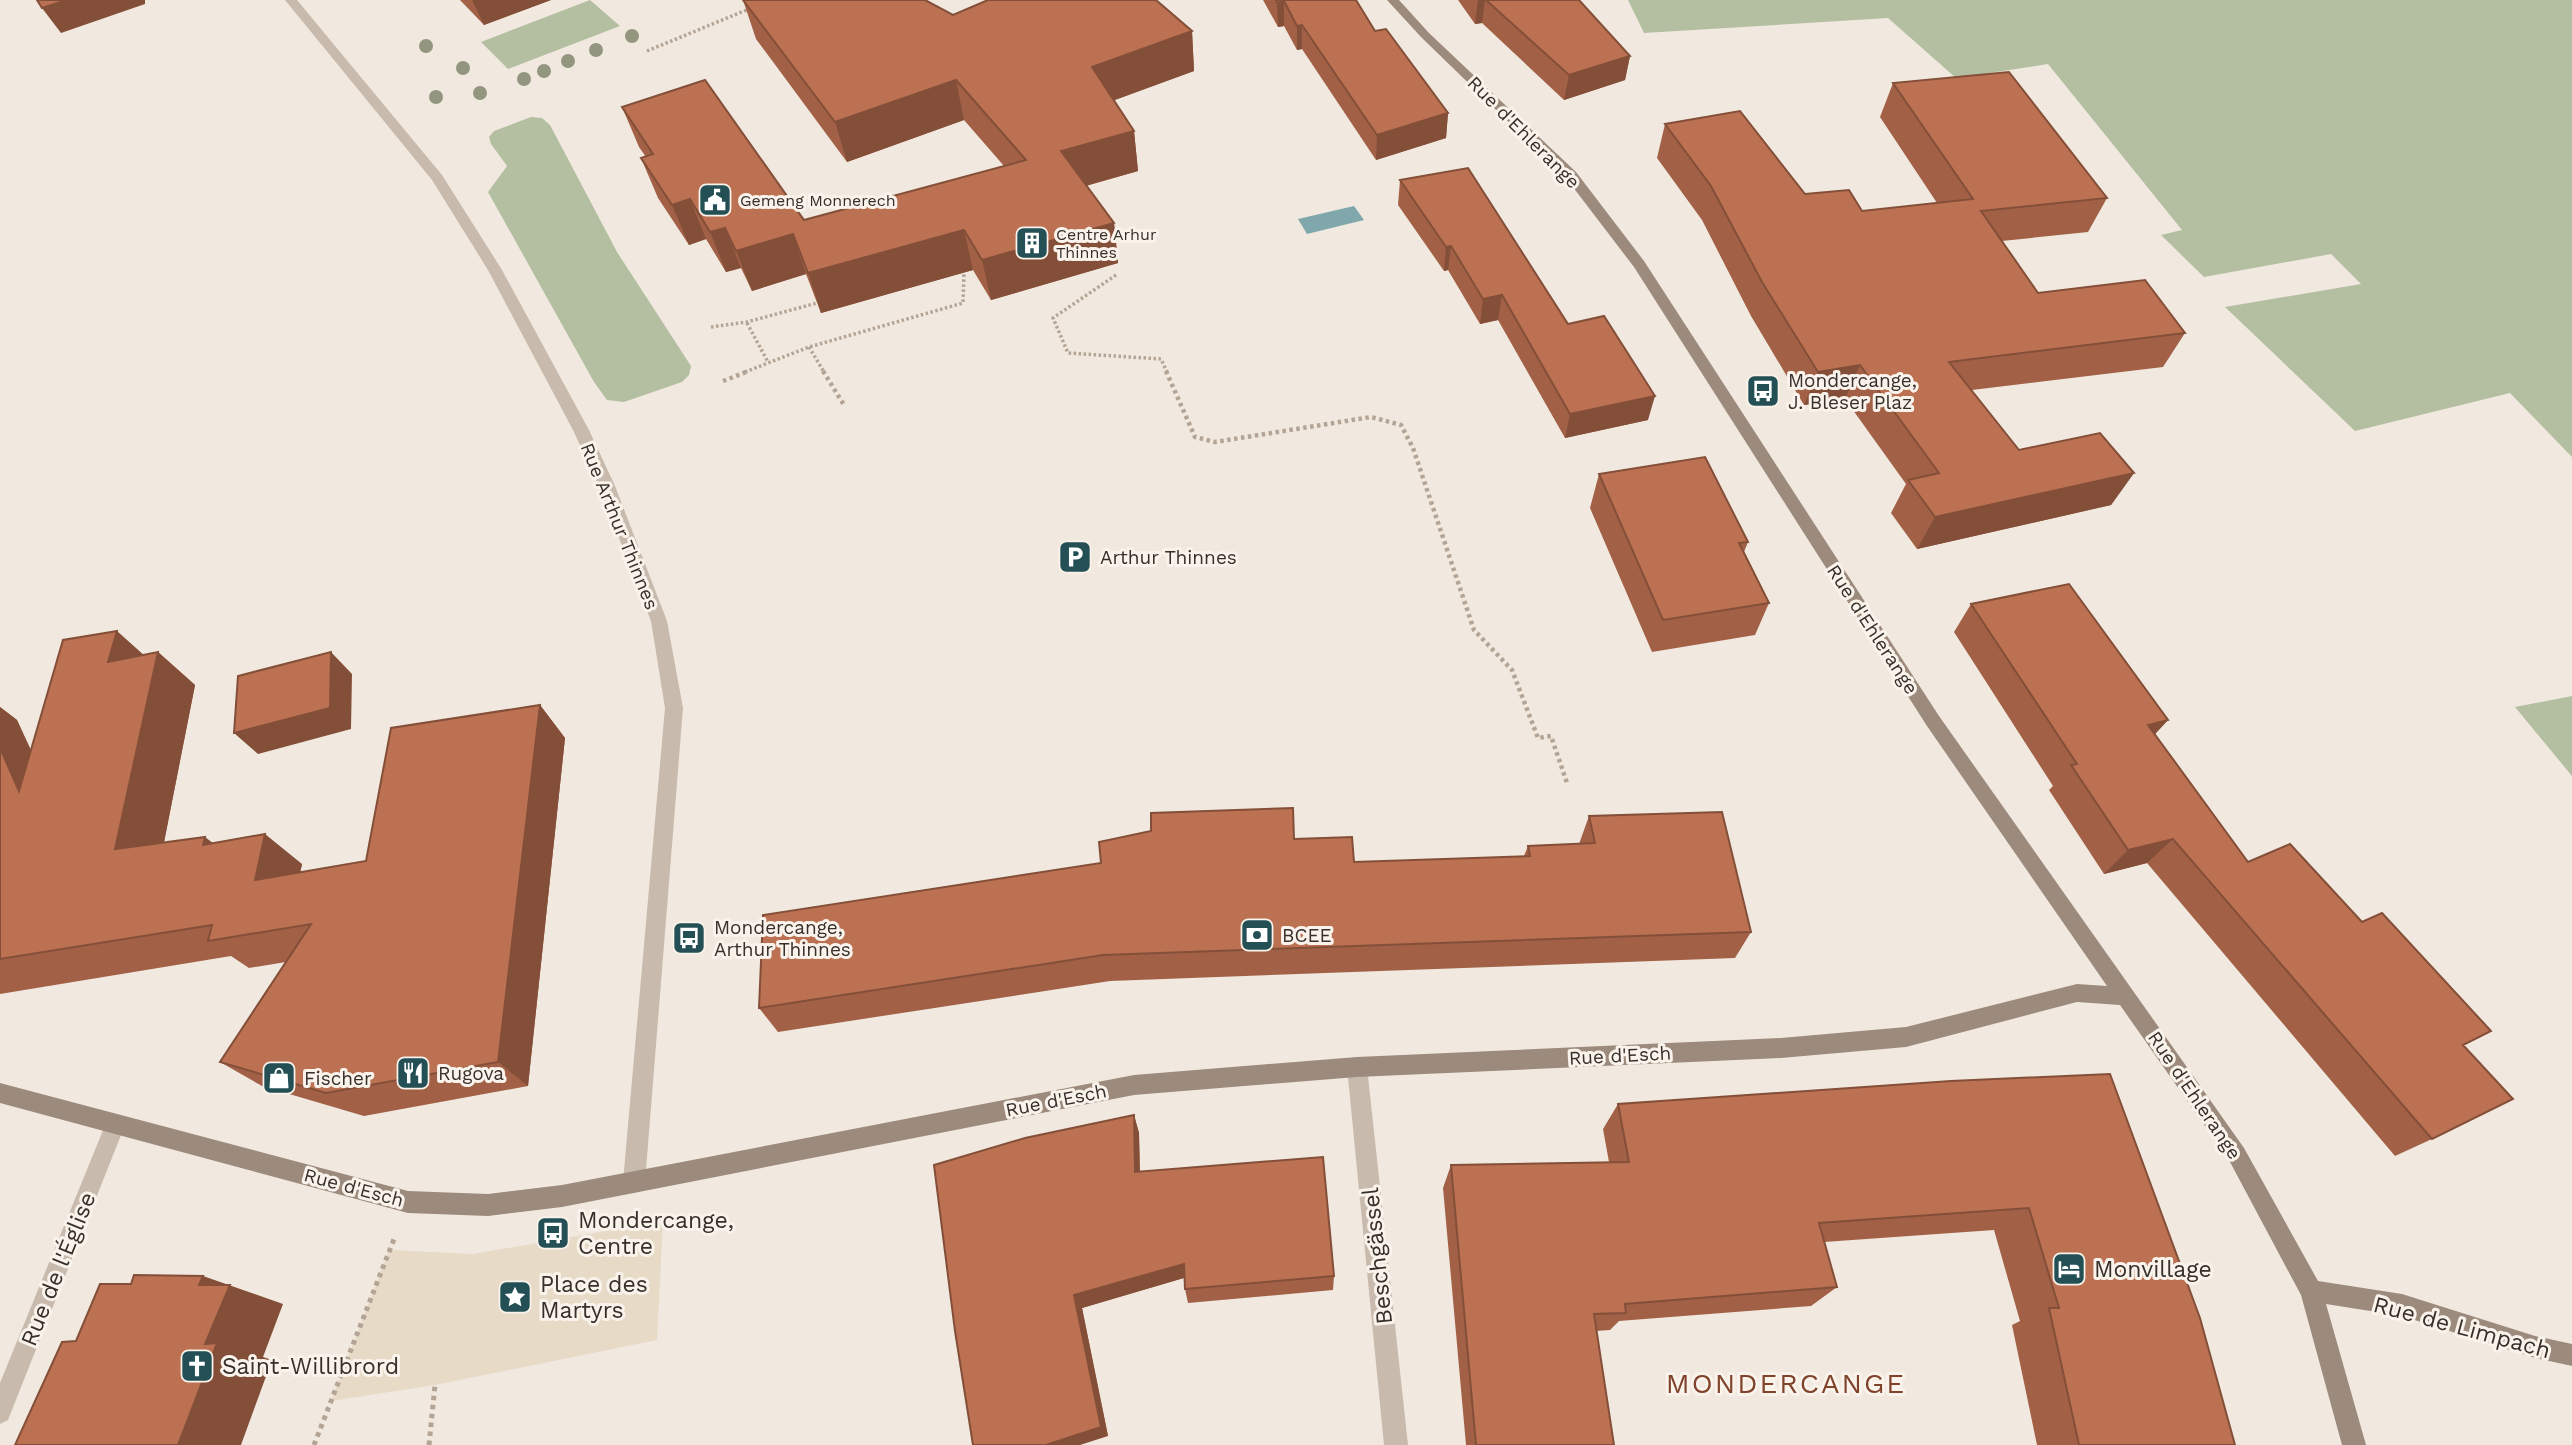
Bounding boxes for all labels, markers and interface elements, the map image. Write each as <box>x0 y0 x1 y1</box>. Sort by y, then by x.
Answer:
street label: Rue d'Ehlerange <box>1463 71 1585 193</box>
public building icon: Gemeng Monnerech <box>696 181 734 219</box>
place label: Gemeng Monnerech <box>740 191 896 210</box>
building icon: Centre Arhur Thinnes <box>1013 224 1051 262</box>
place label: Centre Arhur Thinnes <box>1056 225 1157 262</box>
place label: Mondercange, J. Bleser Plaz <box>1788 369 1917 414</box>
bus stop icon: Mondercange, J. Bleser Plaz <box>1744 372 1782 410</box>
street label: Rue Arthur Thinnes <box>576 439 663 613</box>
parking icon: Arthur Thinnes <box>1056 538 1094 576</box>
place label: Arthur Thinnes <box>1100 546 1237 569</box>
street label: Rue d'Ehlerange <box>1822 560 1923 698</box>
place label: Mondercange, Arthur Thinnes <box>714 916 851 961</box>
bank icon: BCEE <box>1238 916 1276 954</box>
bus stop icon: Mondercange, Arthur Thinnes <box>670 919 708 957</box>
place label: BCEE <box>1282 924 1332 947</box>
street label: Rue d'Ehlerange <box>2143 1027 2246 1164</box>
street label: Rue d'Esch <box>1568 1041 1672 1070</box>
restaurant icon: Rugova <box>394 1054 432 1092</box>
shop icon: Fischer <box>260 1059 298 1097</box>
place label: Rugova <box>438 1062 504 1085</box>
place label: Fischer <box>304 1067 372 1090</box>
street label: Rue d'Esch <box>1004 1079 1109 1122</box>
street label: Rue d'Esch <box>301 1163 406 1212</box>
street label: Beschgässel <box>1357 1186 1398 1326</box>
street label: Rue de l'Église <box>15 1188 102 1350</box>
place label: Mondercange, Centre <box>578 1207 734 1260</box>
bus stop icon: Mondercange, Centre <box>534 1214 572 1252</box>
hotel icon: Monvillage <box>2050 1250 2088 1288</box>
place label: Monvillage <box>2094 1256 2212 1283</box>
place label: Place des Martyrs <box>540 1271 648 1324</box>
place icon: Place des Martyrs <box>496 1278 534 1316</box>
street label: Rue de Limpach <box>2370 1291 2553 1364</box>
church icon: Saint-Willibrord <box>178 1347 216 1385</box>
place label: Saint-Willibrord <box>222 1353 399 1380</box>
district label: MONDERCANGE <box>1666 1367 1906 1400</box>

